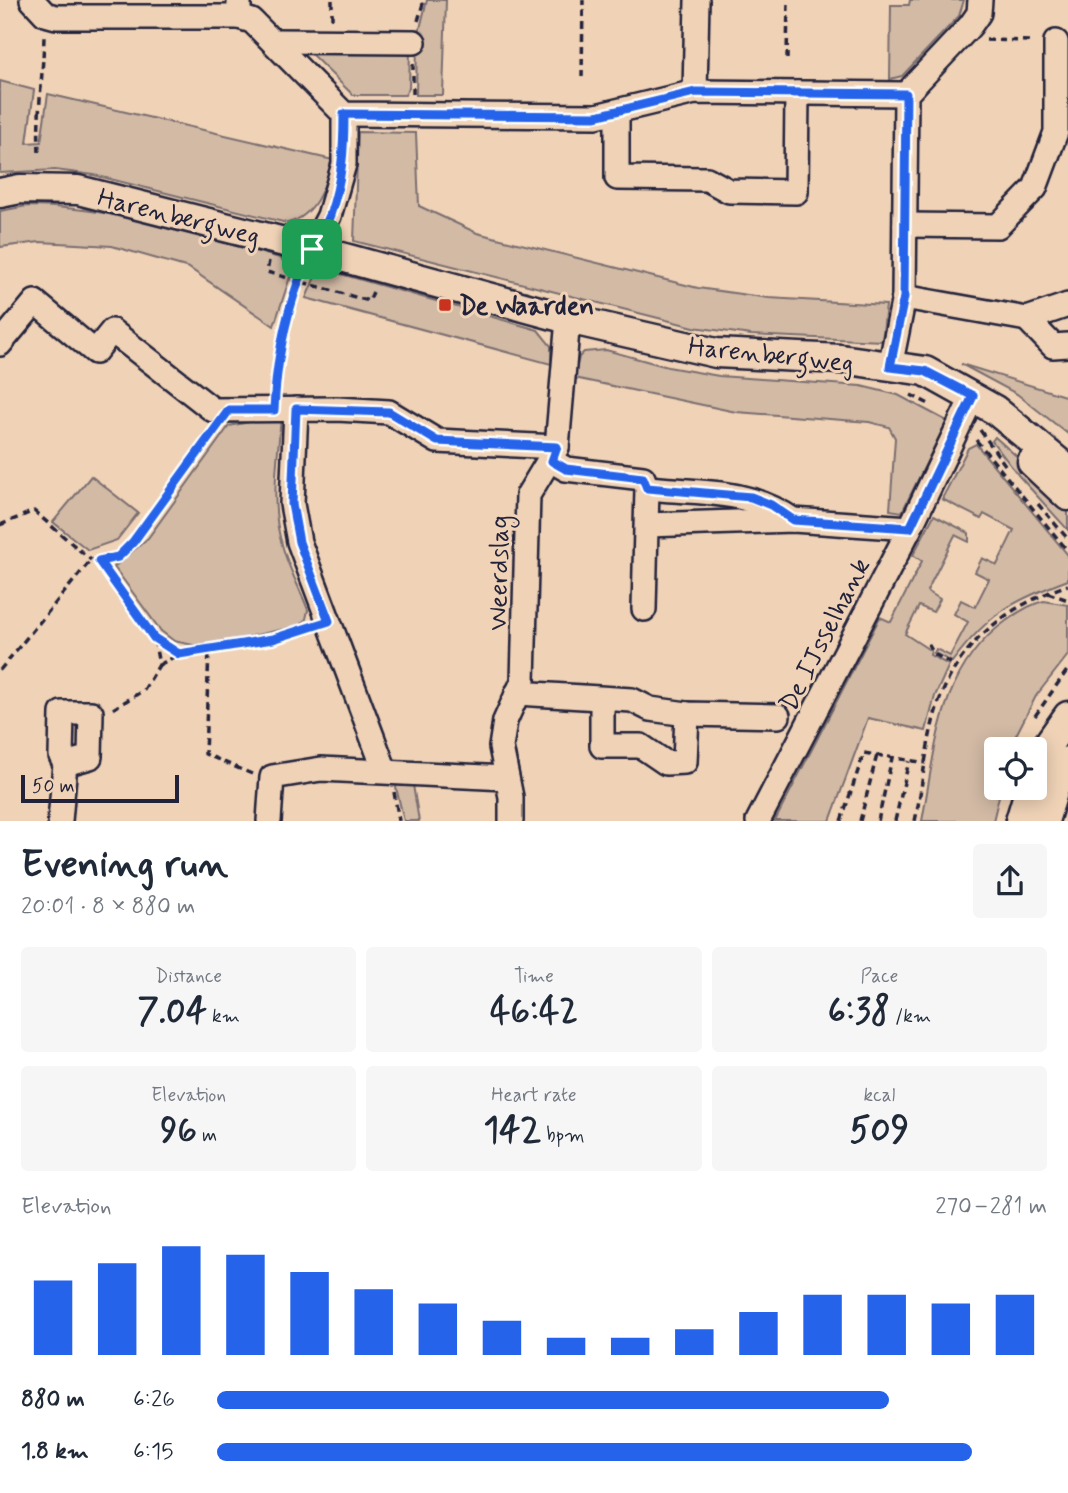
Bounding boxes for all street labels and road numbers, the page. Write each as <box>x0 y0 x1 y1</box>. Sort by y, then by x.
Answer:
street label: Harenbergweg <box>93 181 263 257</box>
street label: Harenbergweg <box>686 330 855 385</box>
street label: Weerdslag <box>482 515 520 631</box>
street label: De IJsselhank <box>773 553 879 717</box>

